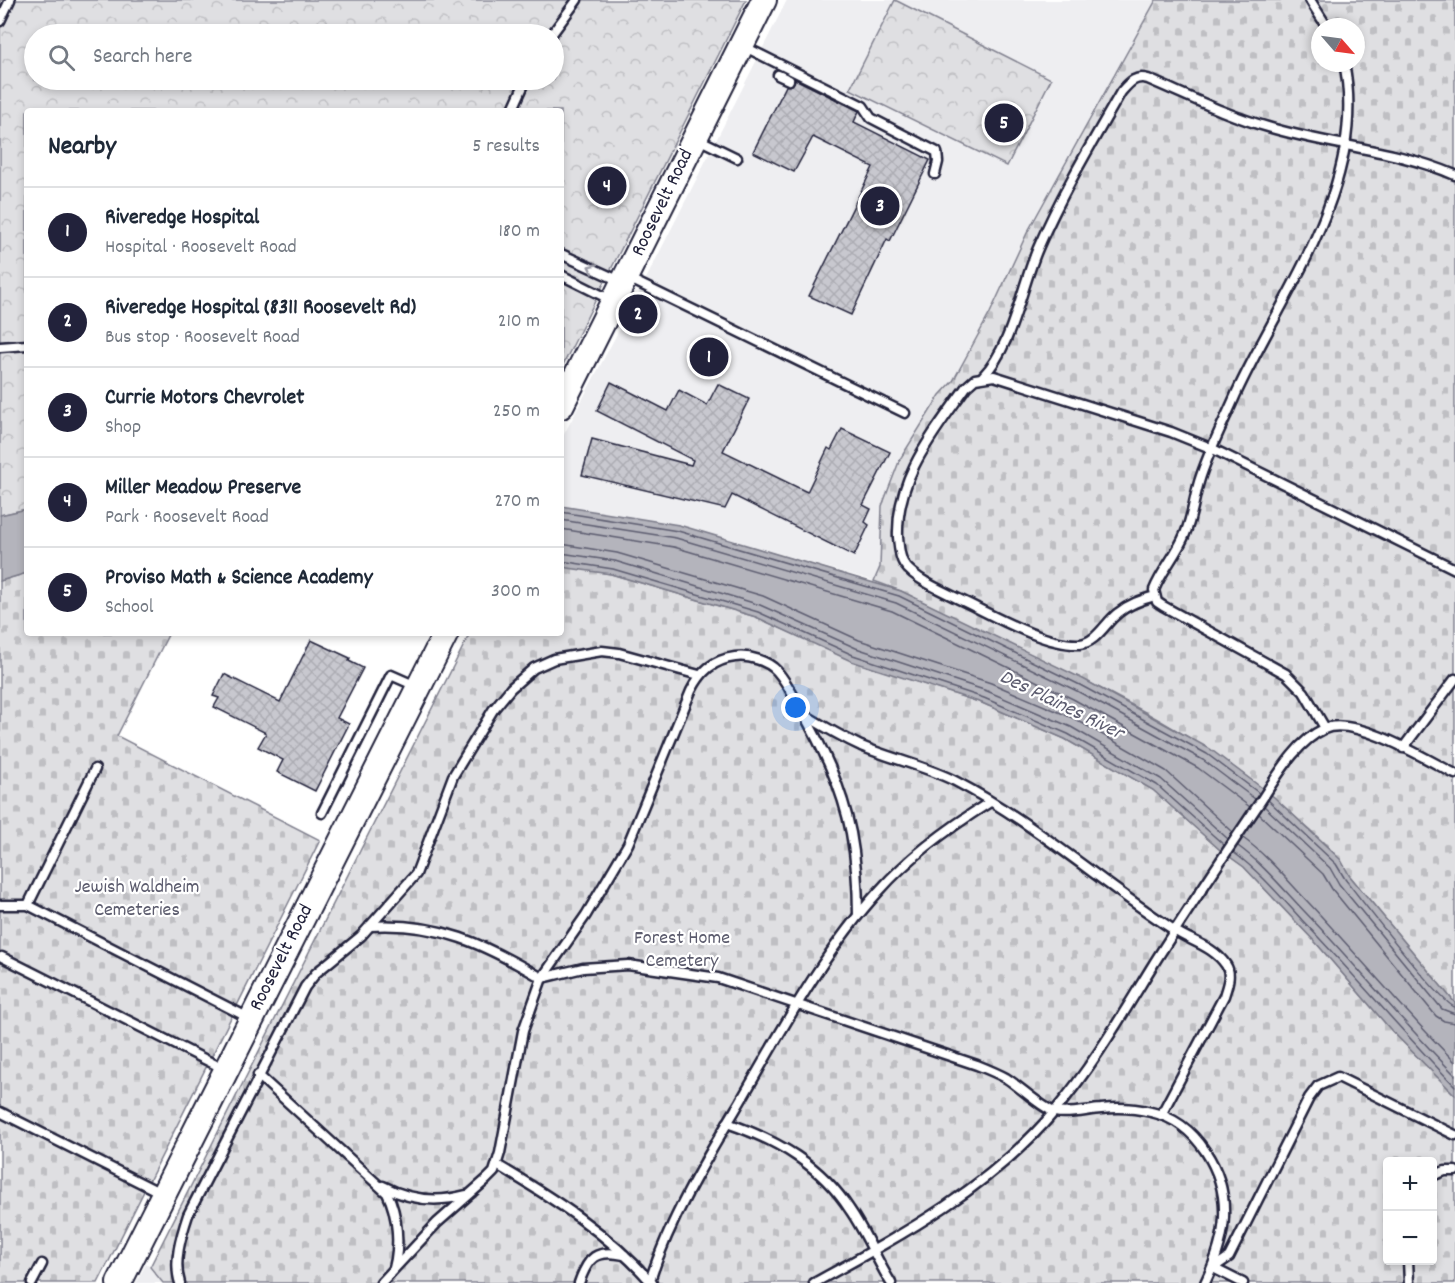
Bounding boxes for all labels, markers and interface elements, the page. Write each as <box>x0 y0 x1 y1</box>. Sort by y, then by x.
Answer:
north arrow <box>1311 18 1365 72</box>
search box <box>24 24 564 90</box>
icon: search <box>45 41 78 74</box>
text: Search here <box>93 42 192 73</box>
pin: 5 <box>984 100 1024 146</box>
text: Nearby <box>48 129 116 166</box>
text: 5 results <box>472 133 540 161</box>
street label: Roosevelt Road <box>625 145 701 261</box>
pin: 4 <box>588 164 626 208</box>
pin: 3 <box>860 184 900 228</box>
text: Riveredge Hospital <box>105 203 259 234</box>
text: 1 <box>65 218 70 246</box>
text: 180 m <box>498 218 540 246</box>
text: Hospital · Roosevelt Road <box>105 234 297 262</box>
one-way arrow <box>588 264 599 276</box>
pin: 2 <box>618 292 658 336</box>
text: Riveredge Hospital (8311 Roosevelt Rd) <box>105 293 416 324</box>
text: 2 <box>63 308 72 336</box>
text: 210 m <box>498 308 540 336</box>
text: Bus stop · Roosevelt Road <box>105 324 300 352</box>
pin: 1 <box>690 334 728 380</box>
text: Currie Motors Chevrolet <box>105 383 304 414</box>
text: 3 <box>63 398 72 426</box>
text: 250 m <box>493 398 540 426</box>
text: Shop <box>105 414 141 442</box>
text: Miller Meadow Preserve <box>105 473 301 504</box>
text: 4 <box>63 488 72 516</box>
text: 270 m <box>494 488 540 516</box>
text: Park · Roosevelt Road <box>105 504 269 532</box>
text: Proviso Math & Science Academy <box>105 563 373 594</box>
text: 5 <box>63 578 72 606</box>
text: 300 m <box>491 578 540 606</box>
text: School <box>105 594 154 622</box>
water label: Des Plaines River <box>994 663 1130 750</box>
your location <box>781 693 810 722</box>
park label: Jewish Waldheim Cemeteries <box>74 874 200 925</box>
street label: Roosevelt Road <box>243 900 321 1016</box>
park label: Forest Home Cemetery <box>634 925 730 976</box>
map controls <box>1383 1157 1437 1265</box>
button: + <box>1383 1157 1437 1211</box>
button: − <box>1383 1211 1437 1265</box>

